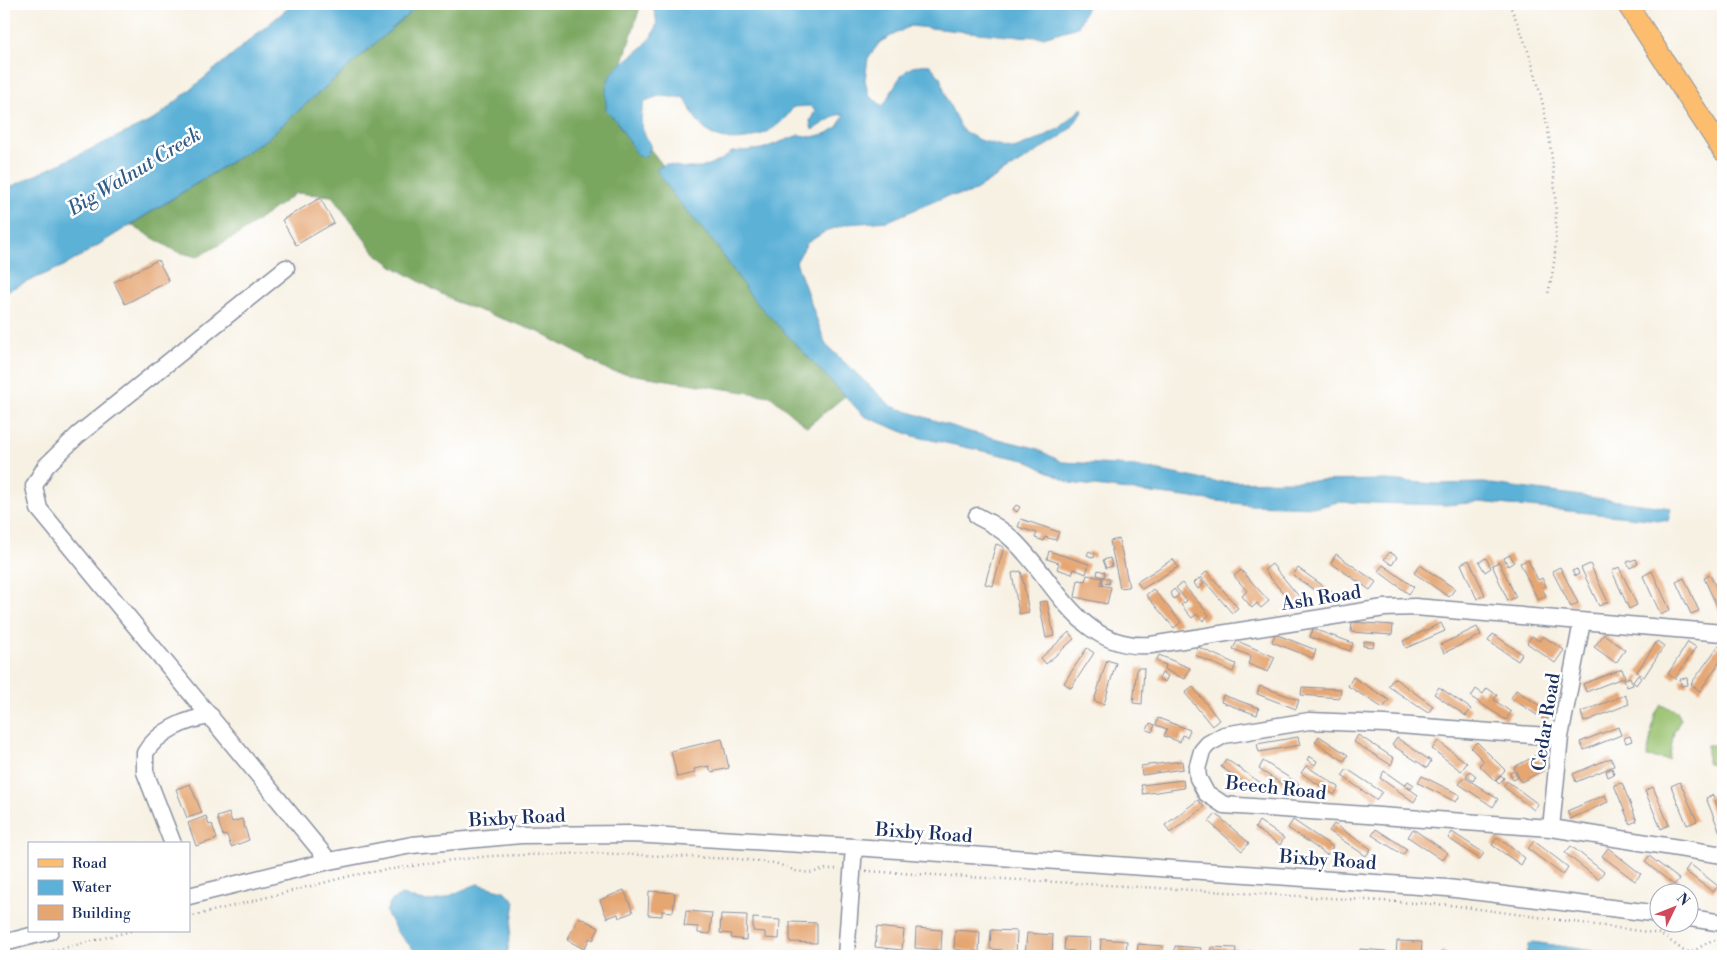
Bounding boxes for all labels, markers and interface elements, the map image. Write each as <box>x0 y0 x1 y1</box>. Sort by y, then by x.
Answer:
water label: Big Walnut Creek <box>63 123 206 223</box>
street label: Ash Road <box>1278 580 1363 616</box>
street label: Cedar Road <box>1526 671 1566 773</box>
street label: Beech Road <box>1223 771 1328 805</box>
street label: Bixby Road <box>467 803 566 833</box>
street label: Bixby Road <box>874 818 973 848</box>
legend <box>28 842 190 932</box>
street label: Bixby Road <box>1278 845 1377 875</box>
text: Road <box>72 854 107 873</box>
text: Water <box>71 878 112 897</box>
north arrow <box>1650 882 1700 932</box>
text: N <box>1672 890 1693 910</box>
text: Building <box>71 904 131 923</box>

